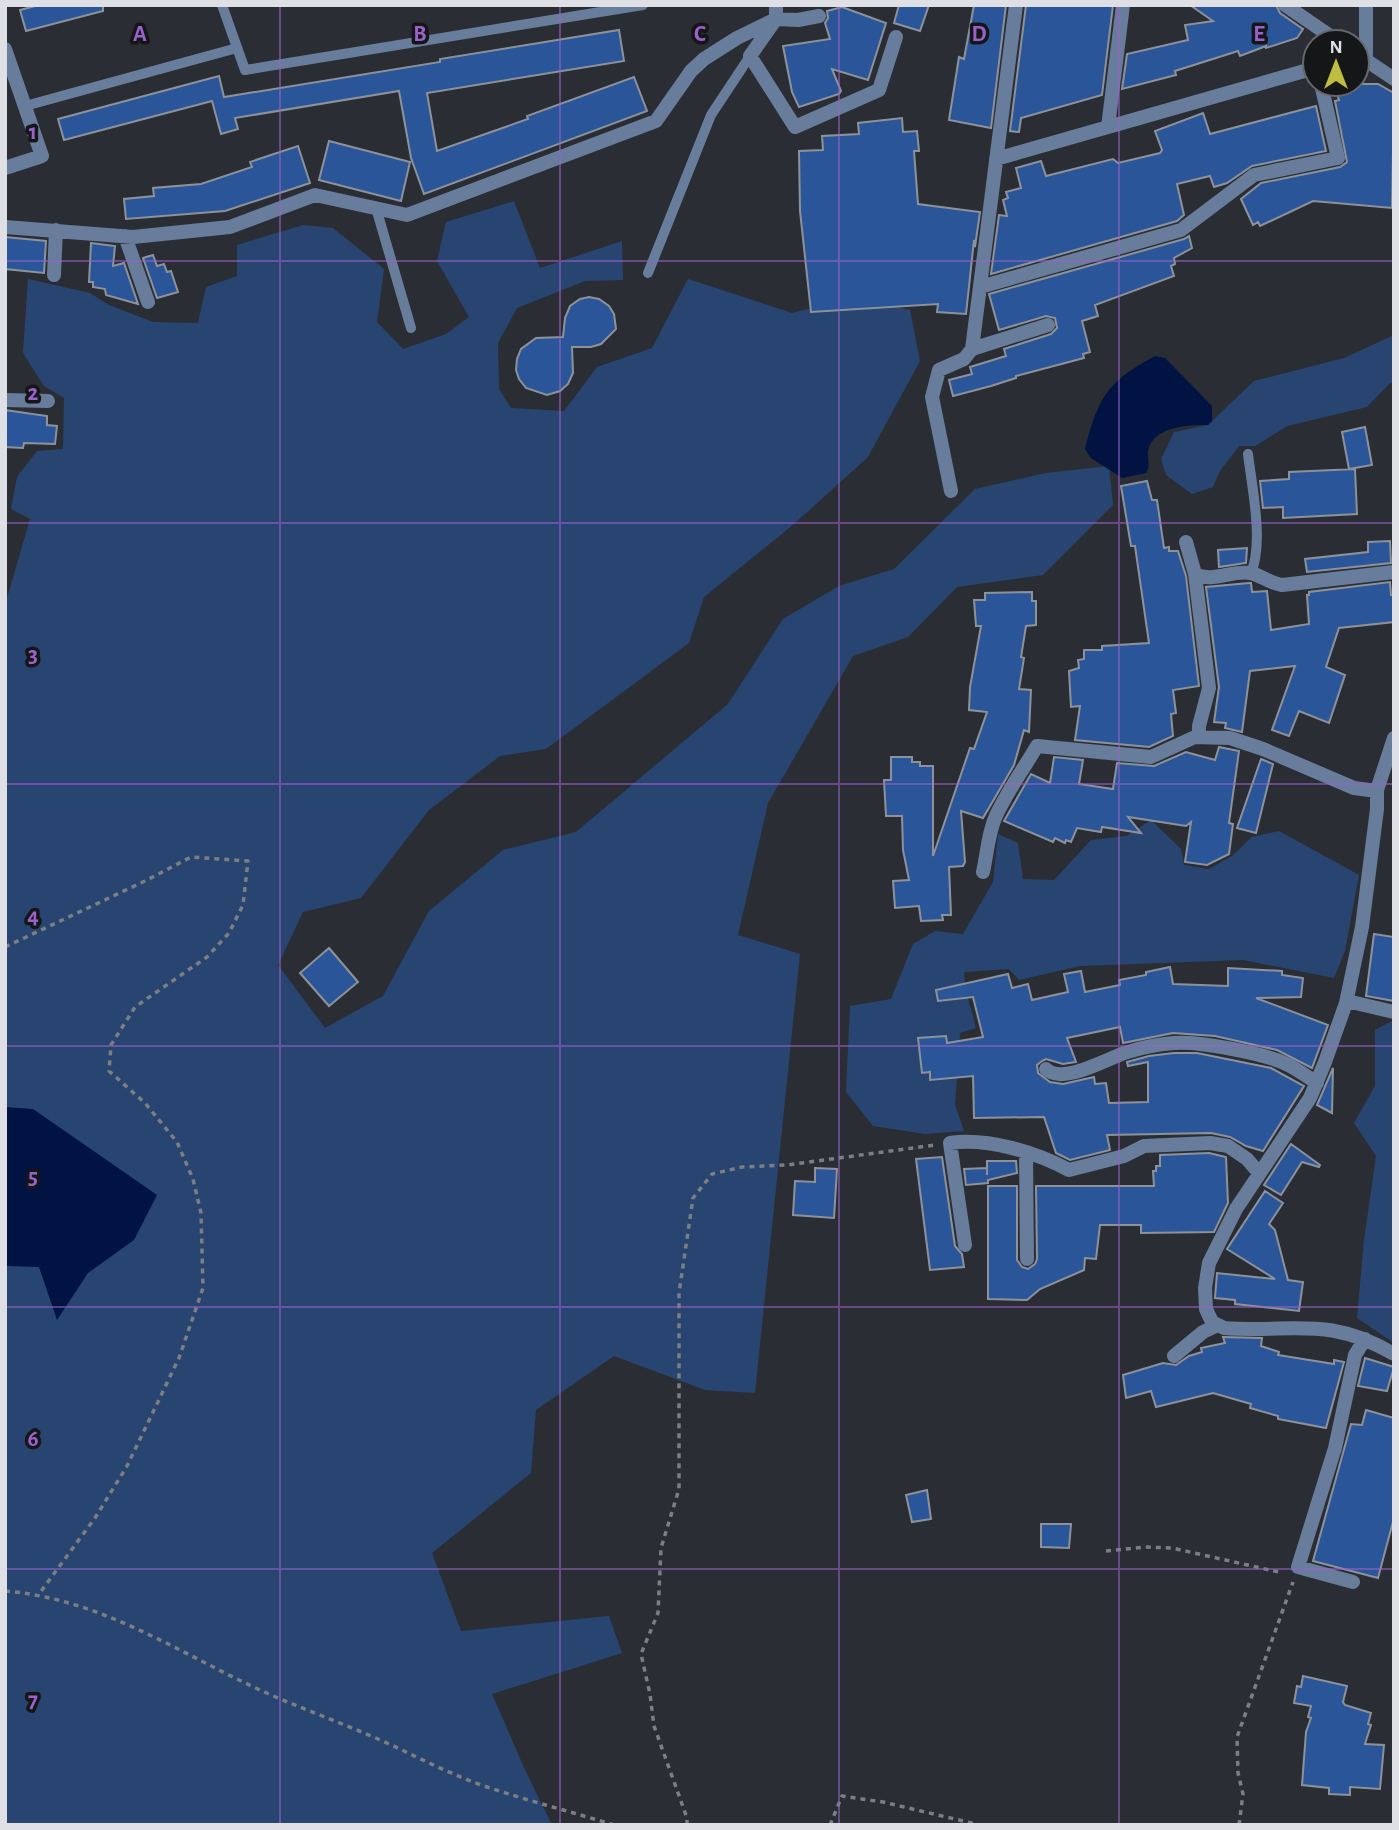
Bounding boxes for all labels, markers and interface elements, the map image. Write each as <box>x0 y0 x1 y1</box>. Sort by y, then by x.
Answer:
text: A <box>133 23 147 46</box>
text: B <box>413 23 427 46</box>
text: C <box>694 23 706 46</box>
text: D <box>971 23 987 46</box>
text: E <box>1253 23 1265 46</box>
north arrow <box>1301 28 1371 98</box>
text: N <box>1329 38 1343 57</box>
text: 1 <box>29 121 37 144</box>
text: 2 <box>28 382 39 405</box>
text: 3 <box>28 644 38 667</box>
text: 4 <box>27 905 39 928</box>
text: 5 <box>28 1166 38 1189</box>
text: 6 <box>27 1428 39 1451</box>
text: 7 <box>28 1689 38 1712</box>

